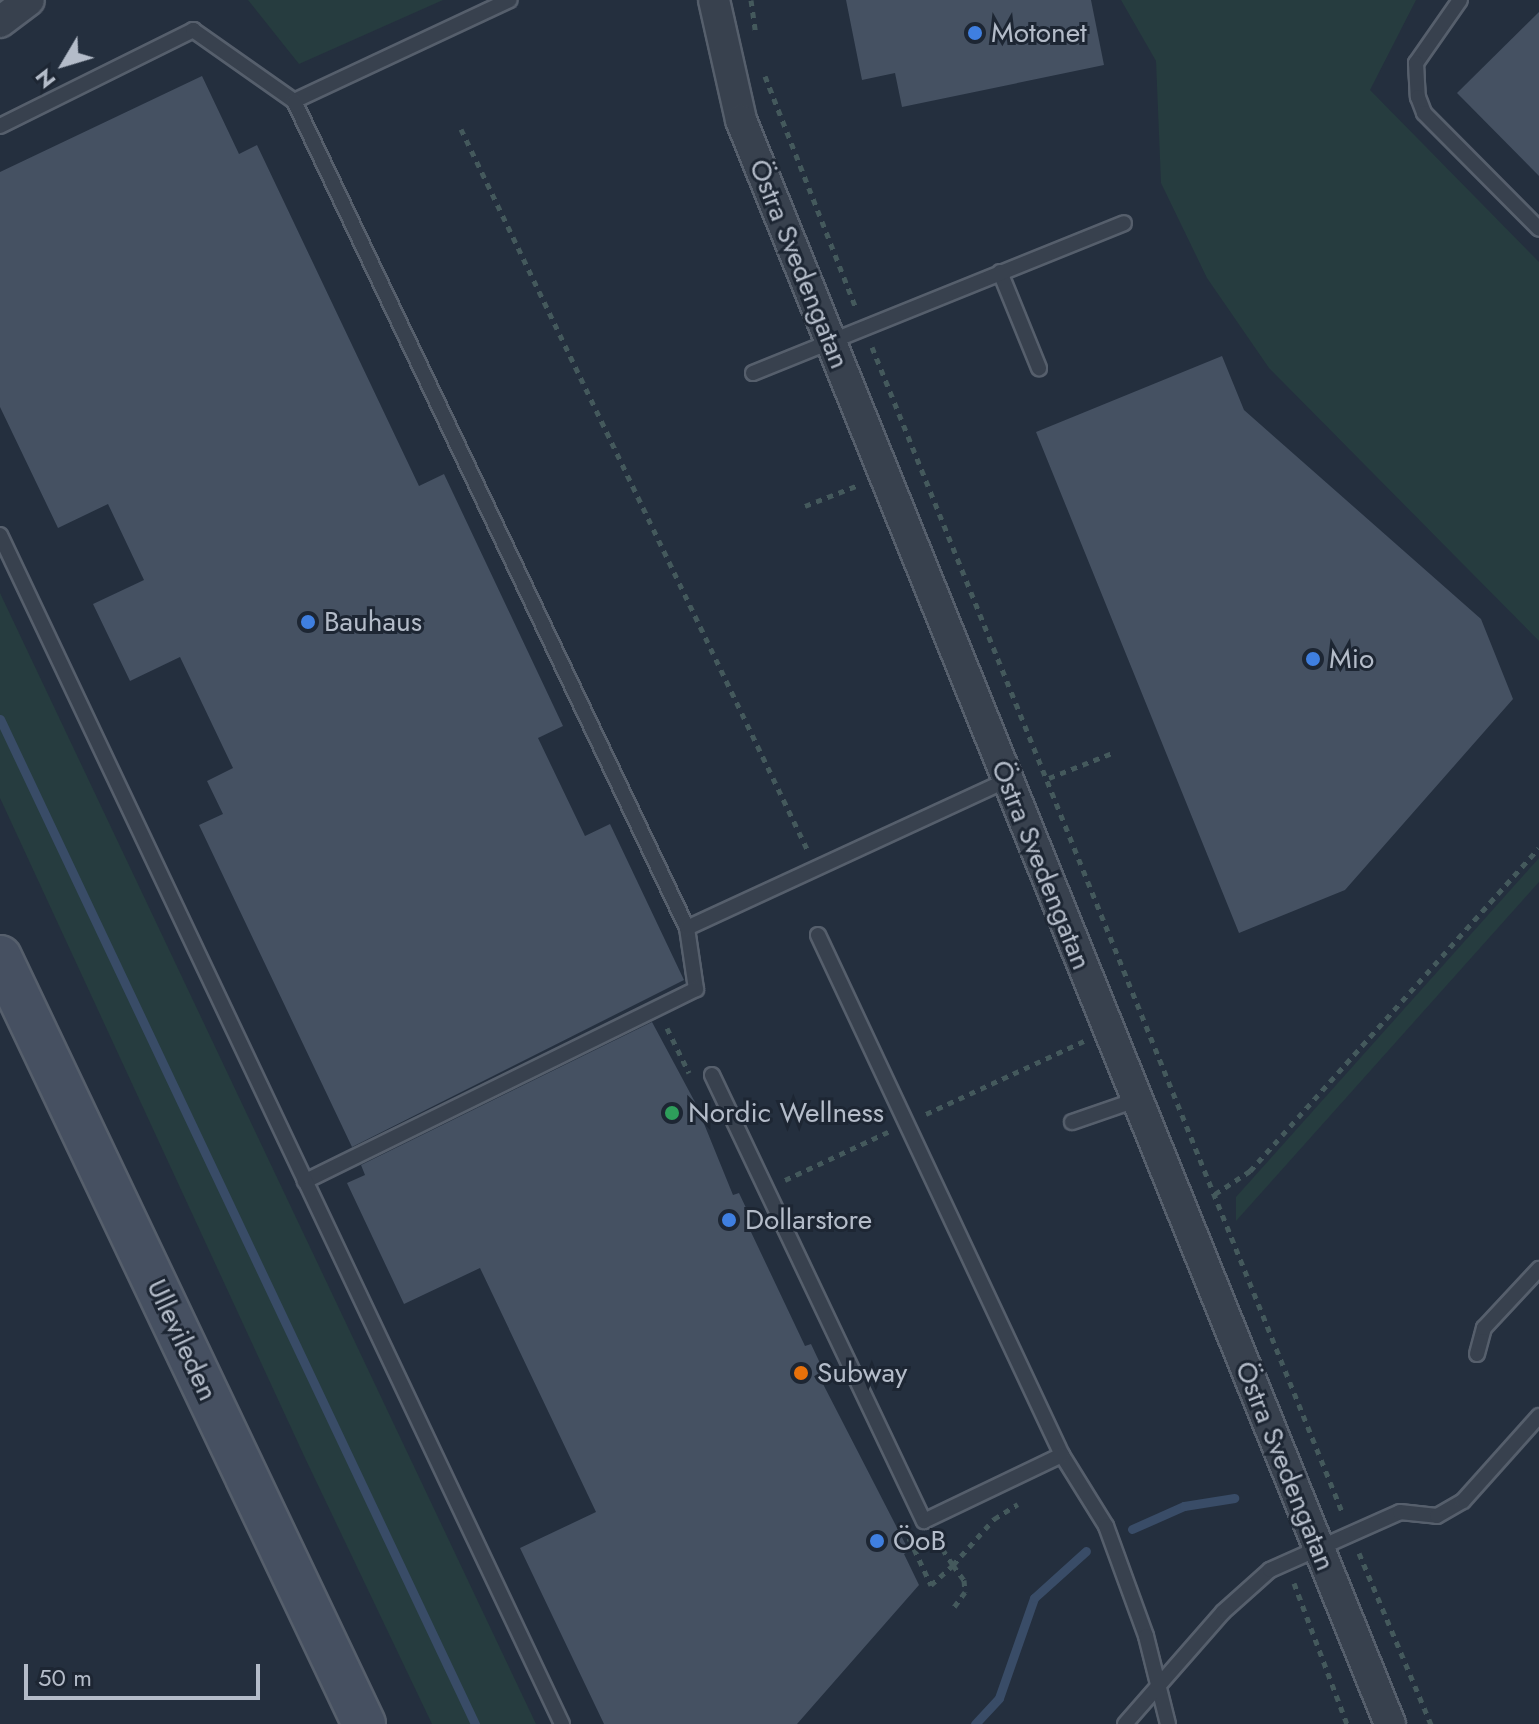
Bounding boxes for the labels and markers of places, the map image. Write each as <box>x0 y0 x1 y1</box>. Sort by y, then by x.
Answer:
place label: Motonet <box>991 16 1087 50</box>
marker: Motonet <box>966 24 984 42</box>
place label: Bauhaus <box>324 605 422 639</box>
marker: Bauhaus <box>299 613 317 631</box>
place label: Mio <box>1329 642 1374 676</box>
marker: Mio <box>1304 650 1322 668</box>
place label: Nordic Wellness <box>688 1096 884 1130</box>
marker: Nordic Wellness <box>663 1104 681 1122</box>
place label: Dollarstore <box>745 1203 872 1237</box>
marker: Dollarstore <box>720 1211 738 1229</box>
place label: Subway <box>817 1356 907 1390</box>
marker: Subway <box>792 1364 810 1382</box>
place label: ÖoB <box>893 1524 946 1558</box>
marker: ÖoB <box>868 1532 886 1550</box>

